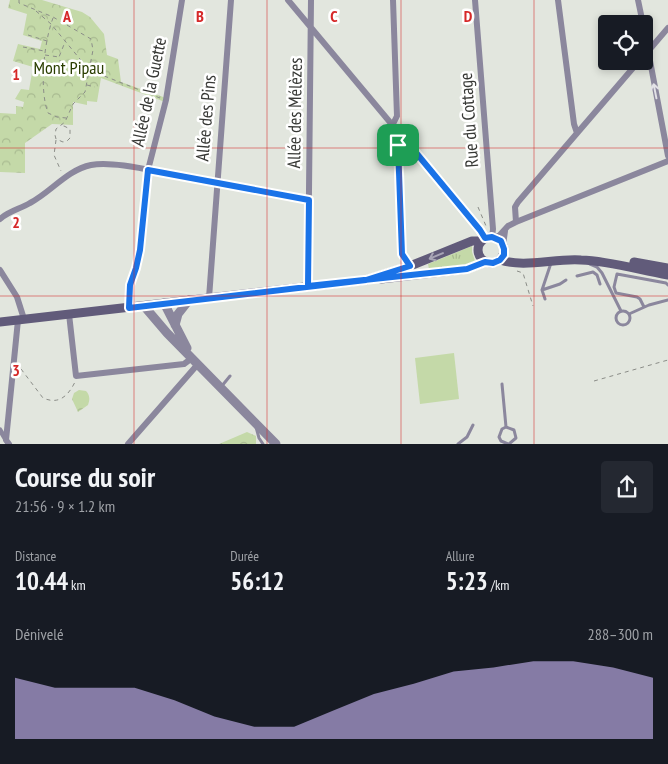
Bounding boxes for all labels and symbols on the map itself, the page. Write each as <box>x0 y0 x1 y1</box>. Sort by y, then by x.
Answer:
text: A <box>62 6 72 26</box>
text: B <box>196 6 204 26</box>
text: C <box>330 6 338 26</box>
text: D <box>464 6 473 26</box>
street label: Allée de la Guette <box>126 35 171 149</box>
park label: Mont Pipau <box>34 56 104 79</box>
street label: Allée des Mélèzes <box>282 57 307 169</box>
text: 1 <box>12 64 20 84</box>
street label: Rue du Cottage <box>454 72 483 168</box>
street label: Allée des Pins <box>190 74 221 162</box>
one-way arrow <box>650 83 660 99</box>
pin <box>377 124 419 166</box>
text: 2 <box>12 212 20 232</box>
one-way arrow <box>429 251 444 261</box>
text: 3 <box>12 360 20 380</box>

